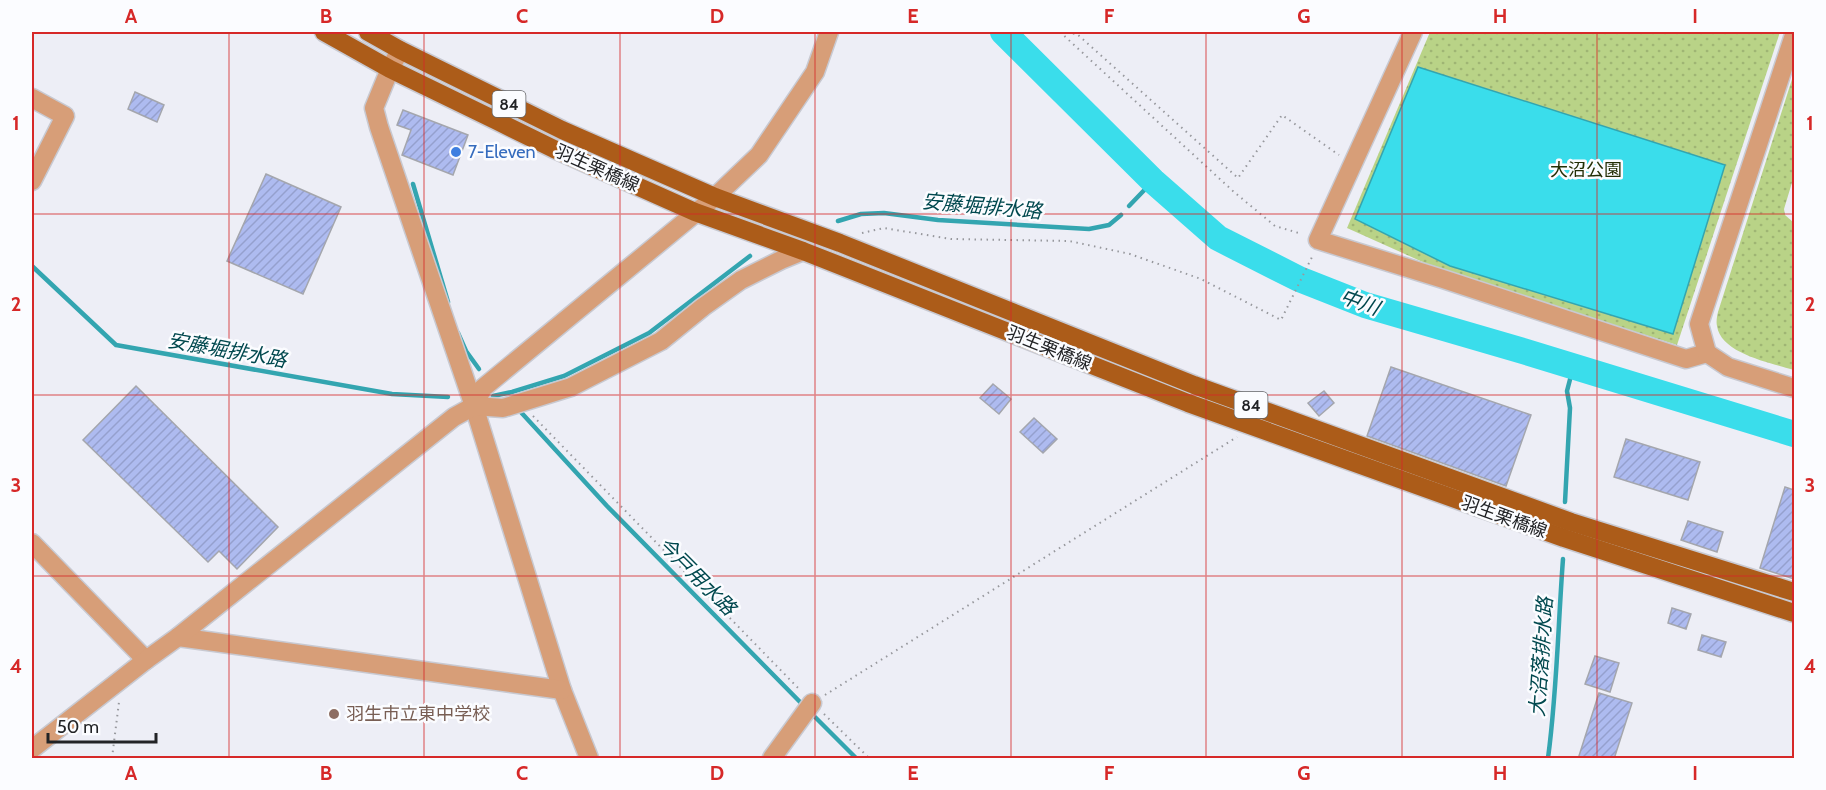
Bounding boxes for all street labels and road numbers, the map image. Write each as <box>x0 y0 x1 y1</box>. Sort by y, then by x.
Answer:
road number: 84 <box>492 91 526 117</box>
street label: 羽生栗橋線 <box>551 140 643 196</box>
street label: 羽生栗橋線 <box>1003 321 1095 375</box>
road number: 84 <box>1234 392 1268 418</box>
street label: 羽生栗橋線 <box>1458 491 1550 543</box>

